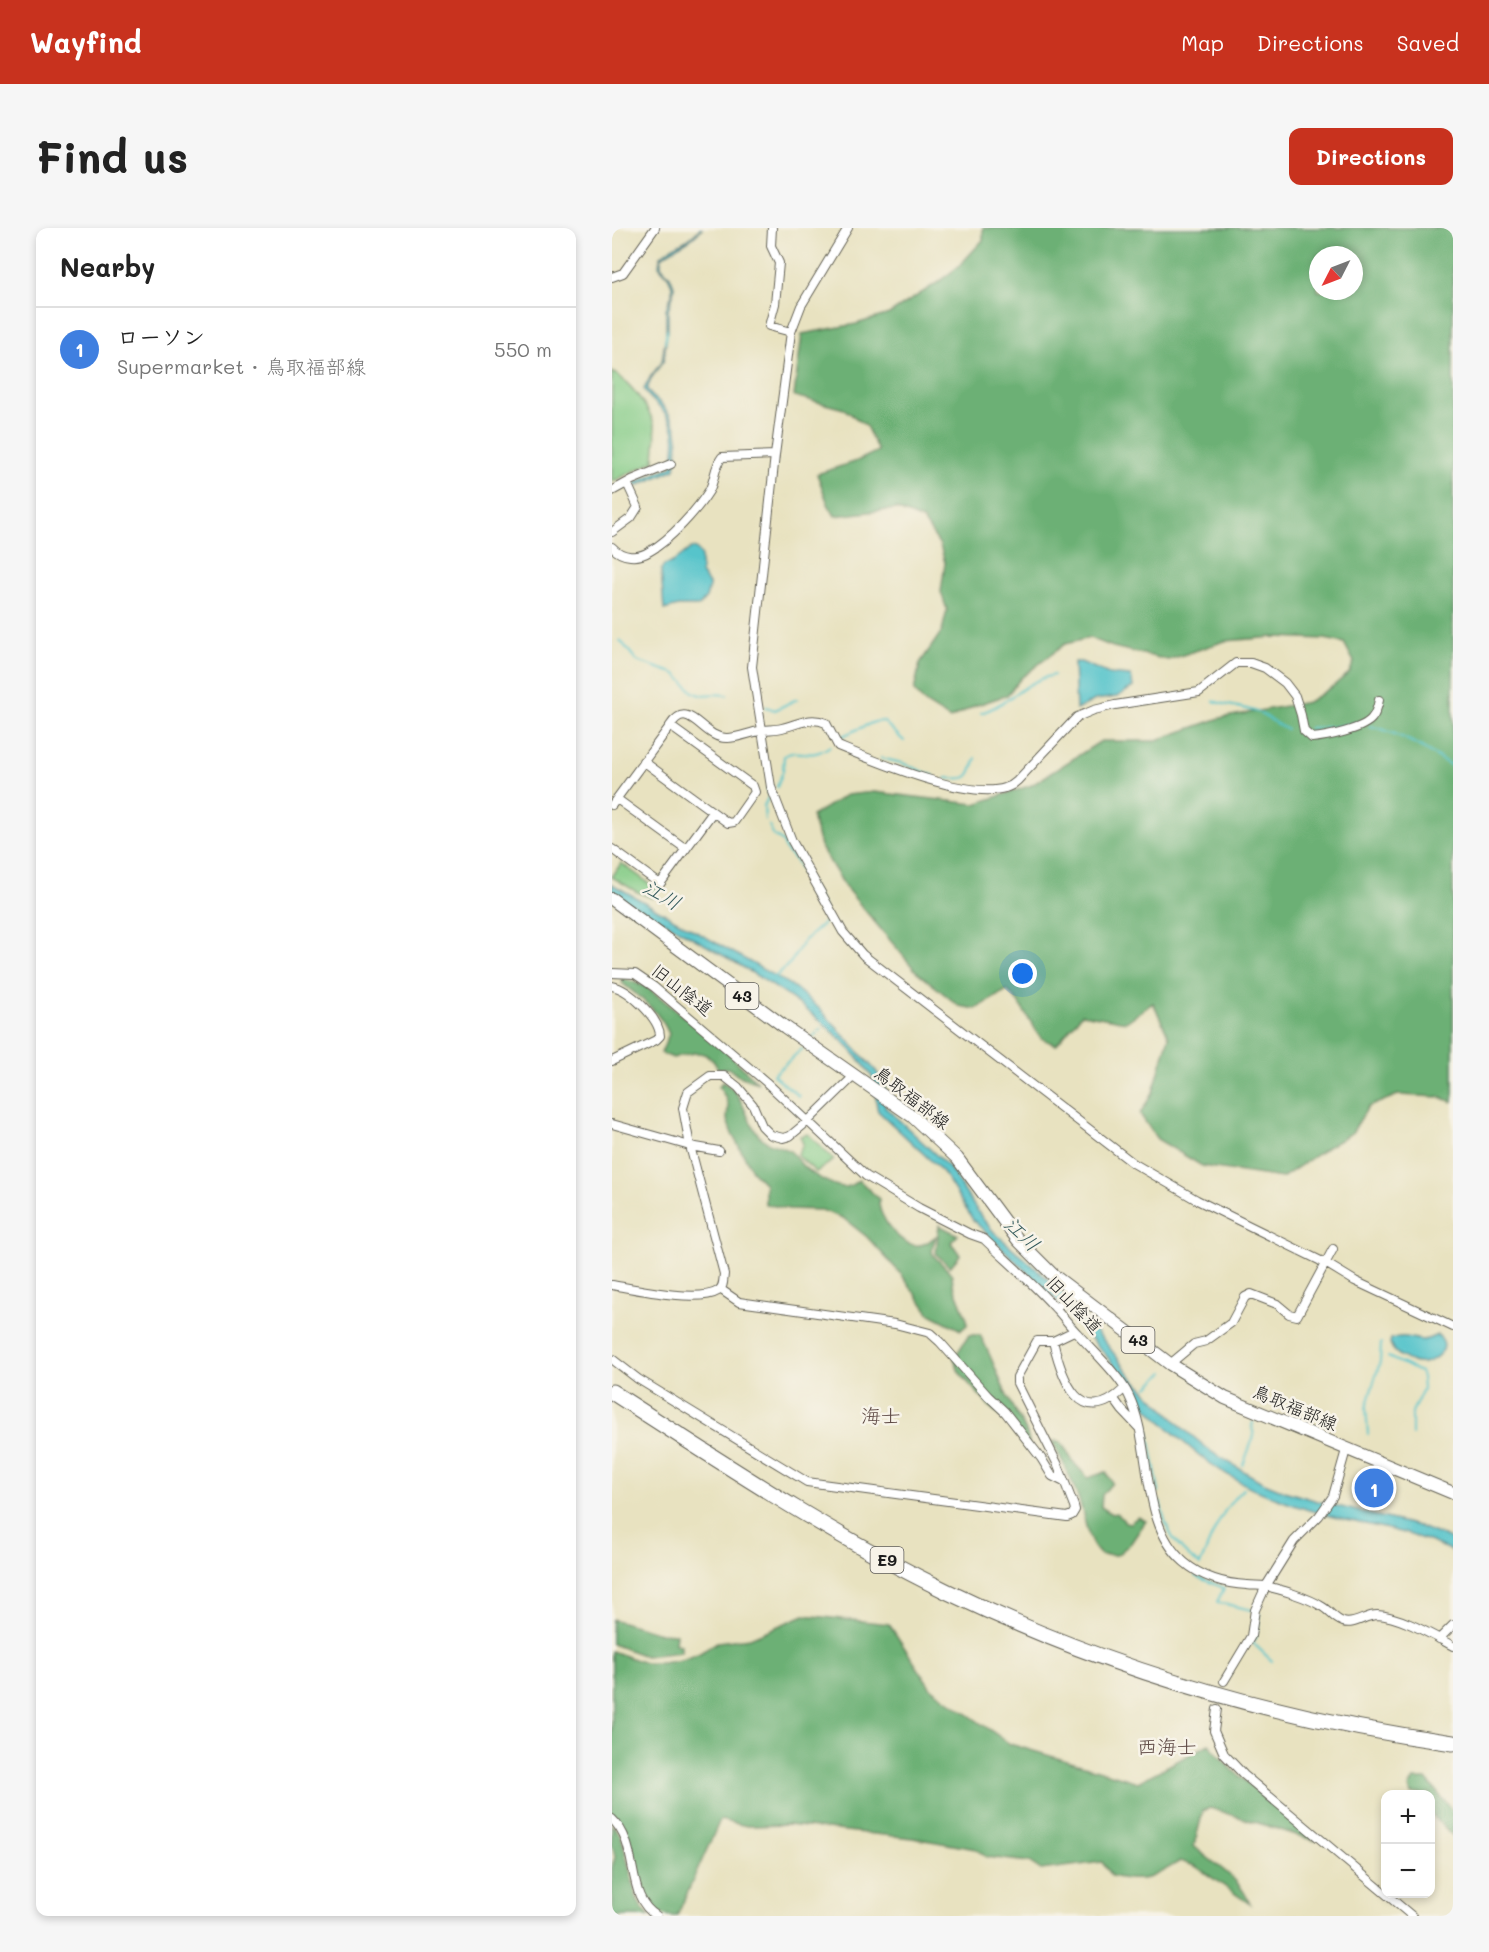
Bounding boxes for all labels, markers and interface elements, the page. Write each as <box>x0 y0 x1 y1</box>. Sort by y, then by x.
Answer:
text: Wayfind <box>30 24 141 60</box>
text: Map <box>1181 29 1224 56</box>
text: Directions <box>1257 29 1364 56</box>
text: Saved <box>1397 29 1459 56</box>
button: Directions <box>1289 128 1453 185</box>
text: Find us <box>36 129 188 184</box>
north arrow <box>1309 246 1363 300</box>
text: Nearby <box>60 250 155 284</box>
text: ローソン <box>117 322 205 351</box>
text: 1 <box>75 336 84 362</box>
text: 550 m <box>494 336 552 362</box>
text: Supermarket · 鳥取福部線 <box>117 353 366 379</box>
water label: 江川 <box>639 873 686 915</box>
street label: 旧山陰道 <box>647 958 718 1021</box>
your location <box>1008 959 1037 988</box>
road number: 43 <box>726 983 758 1009</box>
street label: 鳥取福部線 <box>870 1060 955 1134</box>
water label: 江川 <box>999 1210 1046 1257</box>
street label: 旧山陰道 <box>1041 1270 1108 1339</box>
road number: 43 <box>1122 1327 1154 1353</box>
street label: 鳥取福部線 <box>1249 1378 1342 1436</box>
district label: 海士 <box>861 1402 901 1428</box>
pin: 1 <box>1354 1466 1394 1510</box>
road number: E9 <box>870 1547 904 1573</box>
district label: 西海士 <box>1137 1733 1197 1759</box>
map controls <box>1381 1790 1435 1898</box>
button: + <box>1381 1790 1435 1844</box>
button: − <box>1381 1844 1435 1898</box>

